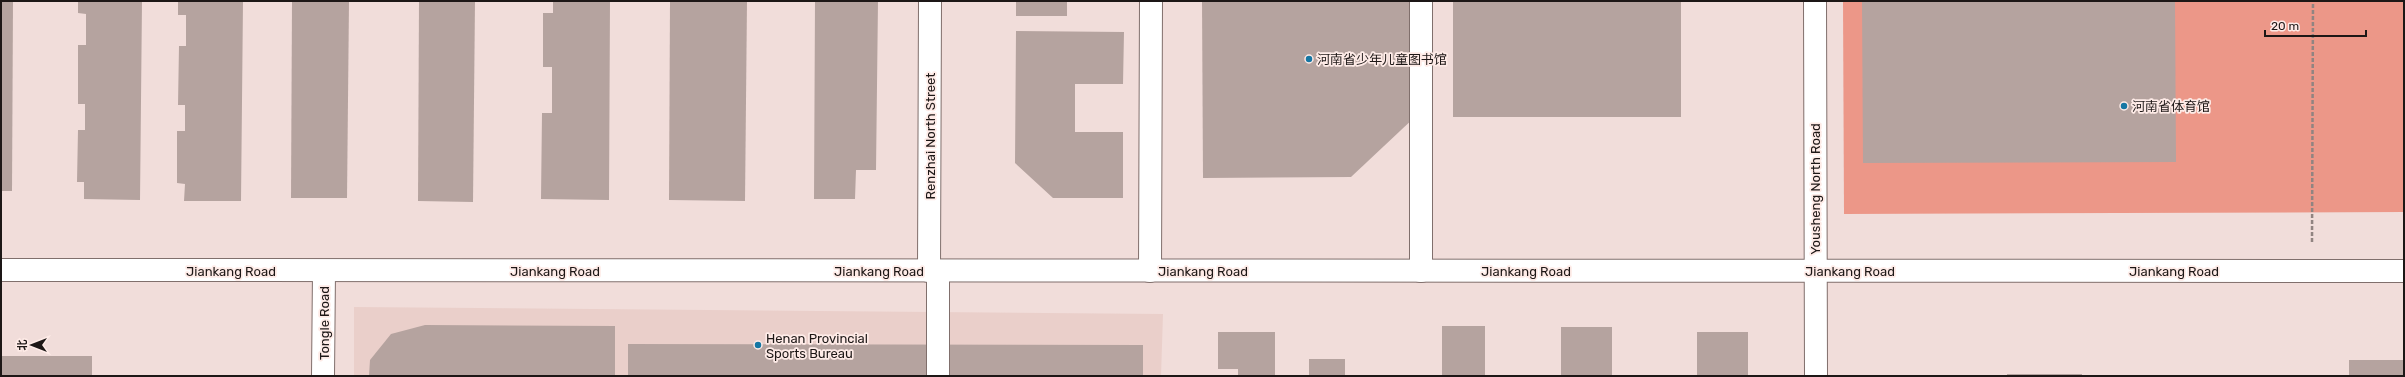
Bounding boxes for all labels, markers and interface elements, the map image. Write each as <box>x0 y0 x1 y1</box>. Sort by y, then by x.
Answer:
scale bar <box>2265 12 2366 38</box>
text: 20 m <box>2271 19 2299 33</box>
place label: 河南省少年儿童图书馆 <box>1317 52 1447 67</box>
marker: 河南省少年儿童图书馆 <box>1304 54 1314 64</box>
street label: Renzhai North Street <box>923 73 938 199</box>
place label: 河南省体育馆 <box>2132 99 2210 114</box>
marker: 河南省体育馆 <box>2119 101 2129 111</box>
street label: Yousheng North Road <box>1808 123 1824 255</box>
street label: Jiankang Road <box>186 264 276 280</box>
street label: Jiankang Road <box>510 264 600 280</box>
street label: Jiankang Road <box>834 264 924 280</box>
street label: Jiankang Road <box>1158 264 1248 280</box>
street label: Jiankang Road <box>1481 264 1571 280</box>
street label: Jiankang Road <box>1805 264 1895 280</box>
street label: Jiankang Road <box>2129 264 2219 280</box>
street label: Tongle Road <box>317 286 333 360</box>
north arrow <box>12 325 52 365</box>
place label: Henan Provincial Sports Bureau <box>766 331 868 361</box>
text: 北 <box>16 340 29 351</box>
marker: Henan Provincial Sports Bureau <box>753 340 763 350</box>

